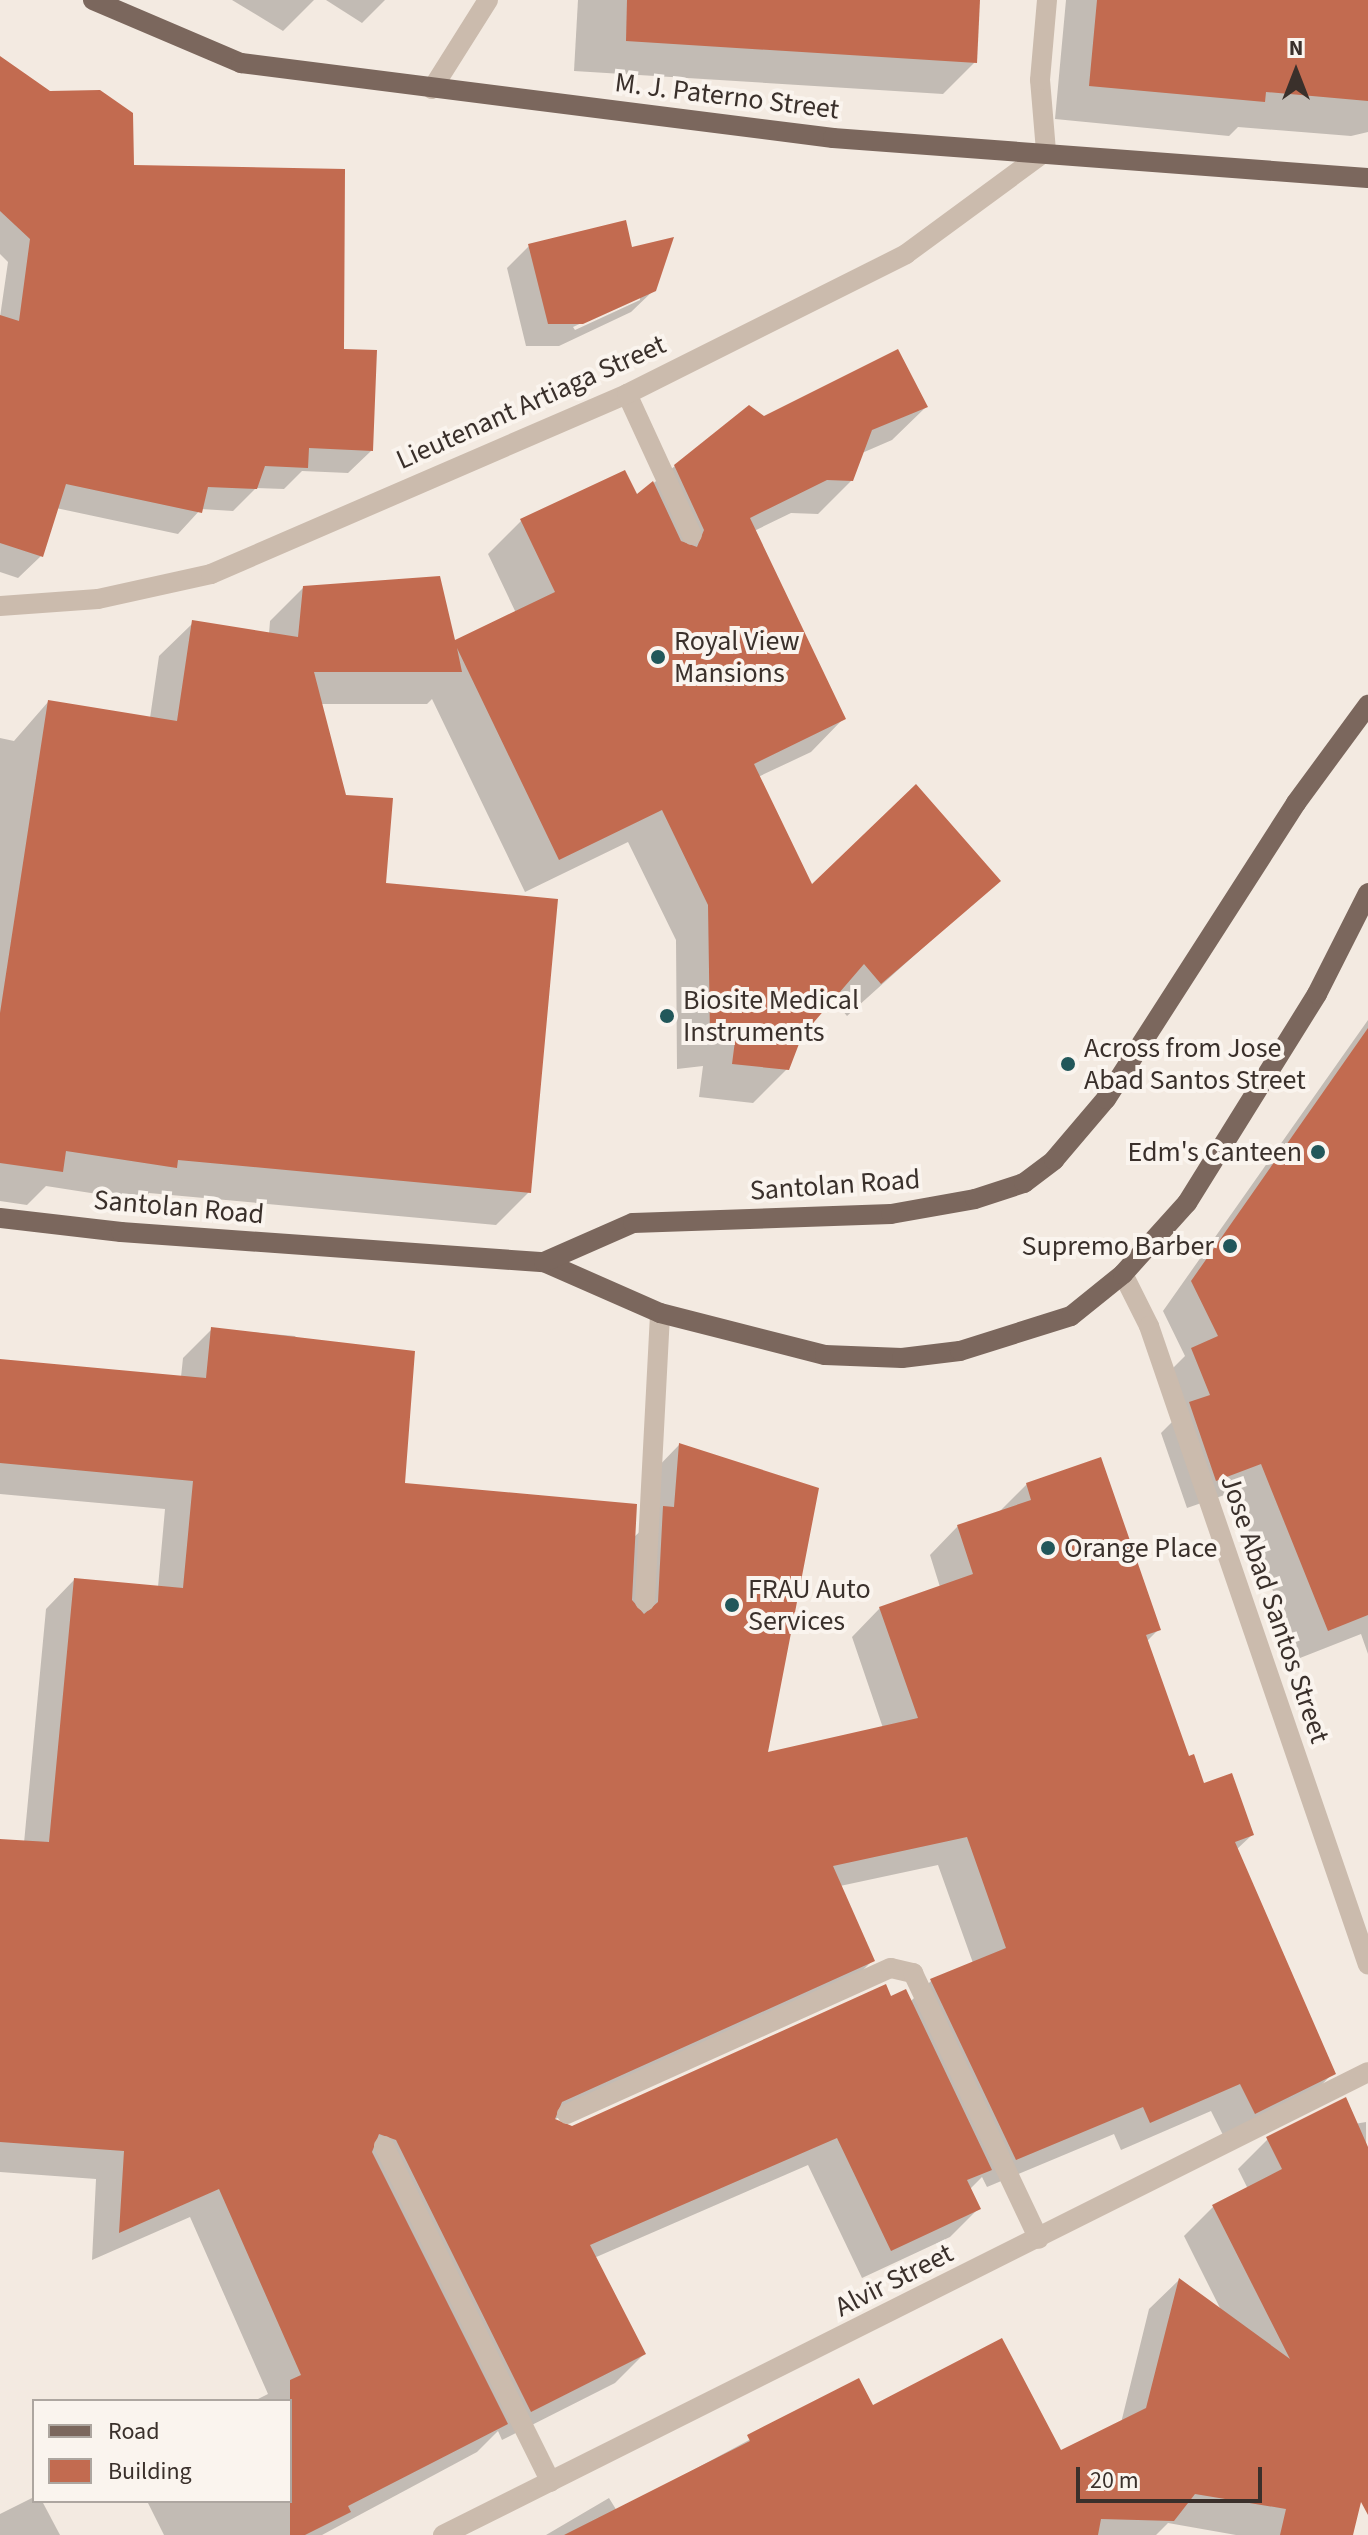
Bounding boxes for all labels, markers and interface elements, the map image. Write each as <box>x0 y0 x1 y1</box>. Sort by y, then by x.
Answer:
north arrow <box>1256 32 1336 112</box>
text: N <box>1289 32 1303 64</box>
street label: M. J. Paterno Street <box>613 66 841 126</box>
street label: Lieutenant Artiaga Street <box>391 327 671 477</box>
place label: Royal View Mansions <box>674 624 800 690</box>
marker: Royal View Mansions <box>649 648 667 666</box>
place label: Biosite Medical Instruments <box>683 983 859 1049</box>
marker: Biosite Medical Instruments <box>658 1007 676 1025</box>
place label: Across from Jose Abad Santos Street <box>1084 1031 1306 1097</box>
marker: Across from Jose Abad Santos Street <box>1059 1055 1077 1073</box>
place label: Edm's Canteen <box>1127 1135 1302 1169</box>
marker: Edm's Canteen <box>1309 1143 1327 1161</box>
street label: Santolan Road <box>749 1162 921 1208</box>
street label: Santolan Road <box>92 1183 266 1231</box>
place label: Supremo Barber <box>1022 1229 1214 1263</box>
marker: Supremo Barber <box>1221 1237 1239 1255</box>
street label: Jose Abad Santos Street <box>1213 1471 1337 1747</box>
place label: Orange Place <box>1064 1531 1217 1565</box>
marker: Orange Place <box>1039 1539 1057 1557</box>
place label: FRAU Auto Services <box>748 1572 871 1638</box>
marker: FRAU Auto Services <box>723 1596 741 1614</box>
street label: Alvir Street <box>829 2236 959 2324</box>
legend <box>32 2399 292 2503</box>
text: Road <box>108 2414 160 2449</box>
scale bar <box>1080 2451 1266 2501</box>
text: Building <box>108 2454 192 2489</box>
text: 20 m <box>1090 2463 1139 2498</box>

